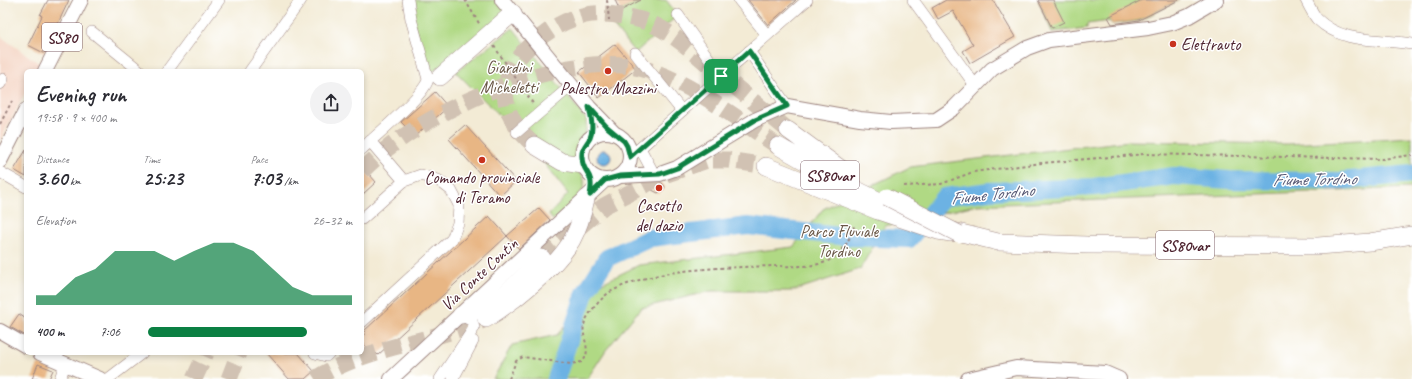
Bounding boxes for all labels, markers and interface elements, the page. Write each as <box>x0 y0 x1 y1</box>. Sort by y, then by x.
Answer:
road number: SS80 <box>42 23 82 51</box>
place label: Elettrauto <box>1181 34 1241 55</box>
marker: Elettrauto <box>1168 39 1178 49</box>
park label: Giardini Micheletti <box>480 57 540 98</box>
pin <box>704 59 738 93</box>
icon: arrive <box>710 65 732 87</box>
marker: Palestra Mazzini <box>603 66 613 76</box>
place label: Palestra Mazzini <box>560 78 659 99</box>
text: Evening run <box>36 81 126 109</box>
button: share <box>310 82 352 124</box>
text: 19:58 · 9 × 400 m <box>36 110 117 126</box>
text: Distance <box>36 152 69 166</box>
text: Time <box>143 152 160 166</box>
text: Pace <box>251 152 268 166</box>
marker: Comando provinciale di Teramo <box>477 155 487 165</box>
road number: SS80var <box>801 161 859 189</box>
text: 3.60 <box>36 166 67 191</box>
text: 25:23 <box>143 166 183 191</box>
text: 7:03 <box>251 166 282 191</box>
place label: Comando provinciale di Teramo <box>425 167 541 208</box>
water label: Fiume Tordino <box>1272 167 1359 191</box>
text: km <box>67 174 81 188</box>
text: /km <box>282 174 299 188</box>
water label: Fiume Tordino <box>949 178 1037 209</box>
marker: Casotto del dazio <box>654 183 664 193</box>
place label: Casotto del dazio <box>635 195 684 236</box>
text: Elevation <box>36 213 76 229</box>
text: 26–32 m <box>312 213 352 229</box>
park label: Parco Fluviale Tordino <box>800 221 880 262</box>
road number: SS80var <box>1156 231 1214 259</box>
street label: Via Conte Contin <box>436 233 523 315</box>
text: 400 m <box>36 324 64 340</box>
text: 7:06 <box>100 324 120 340</box>

